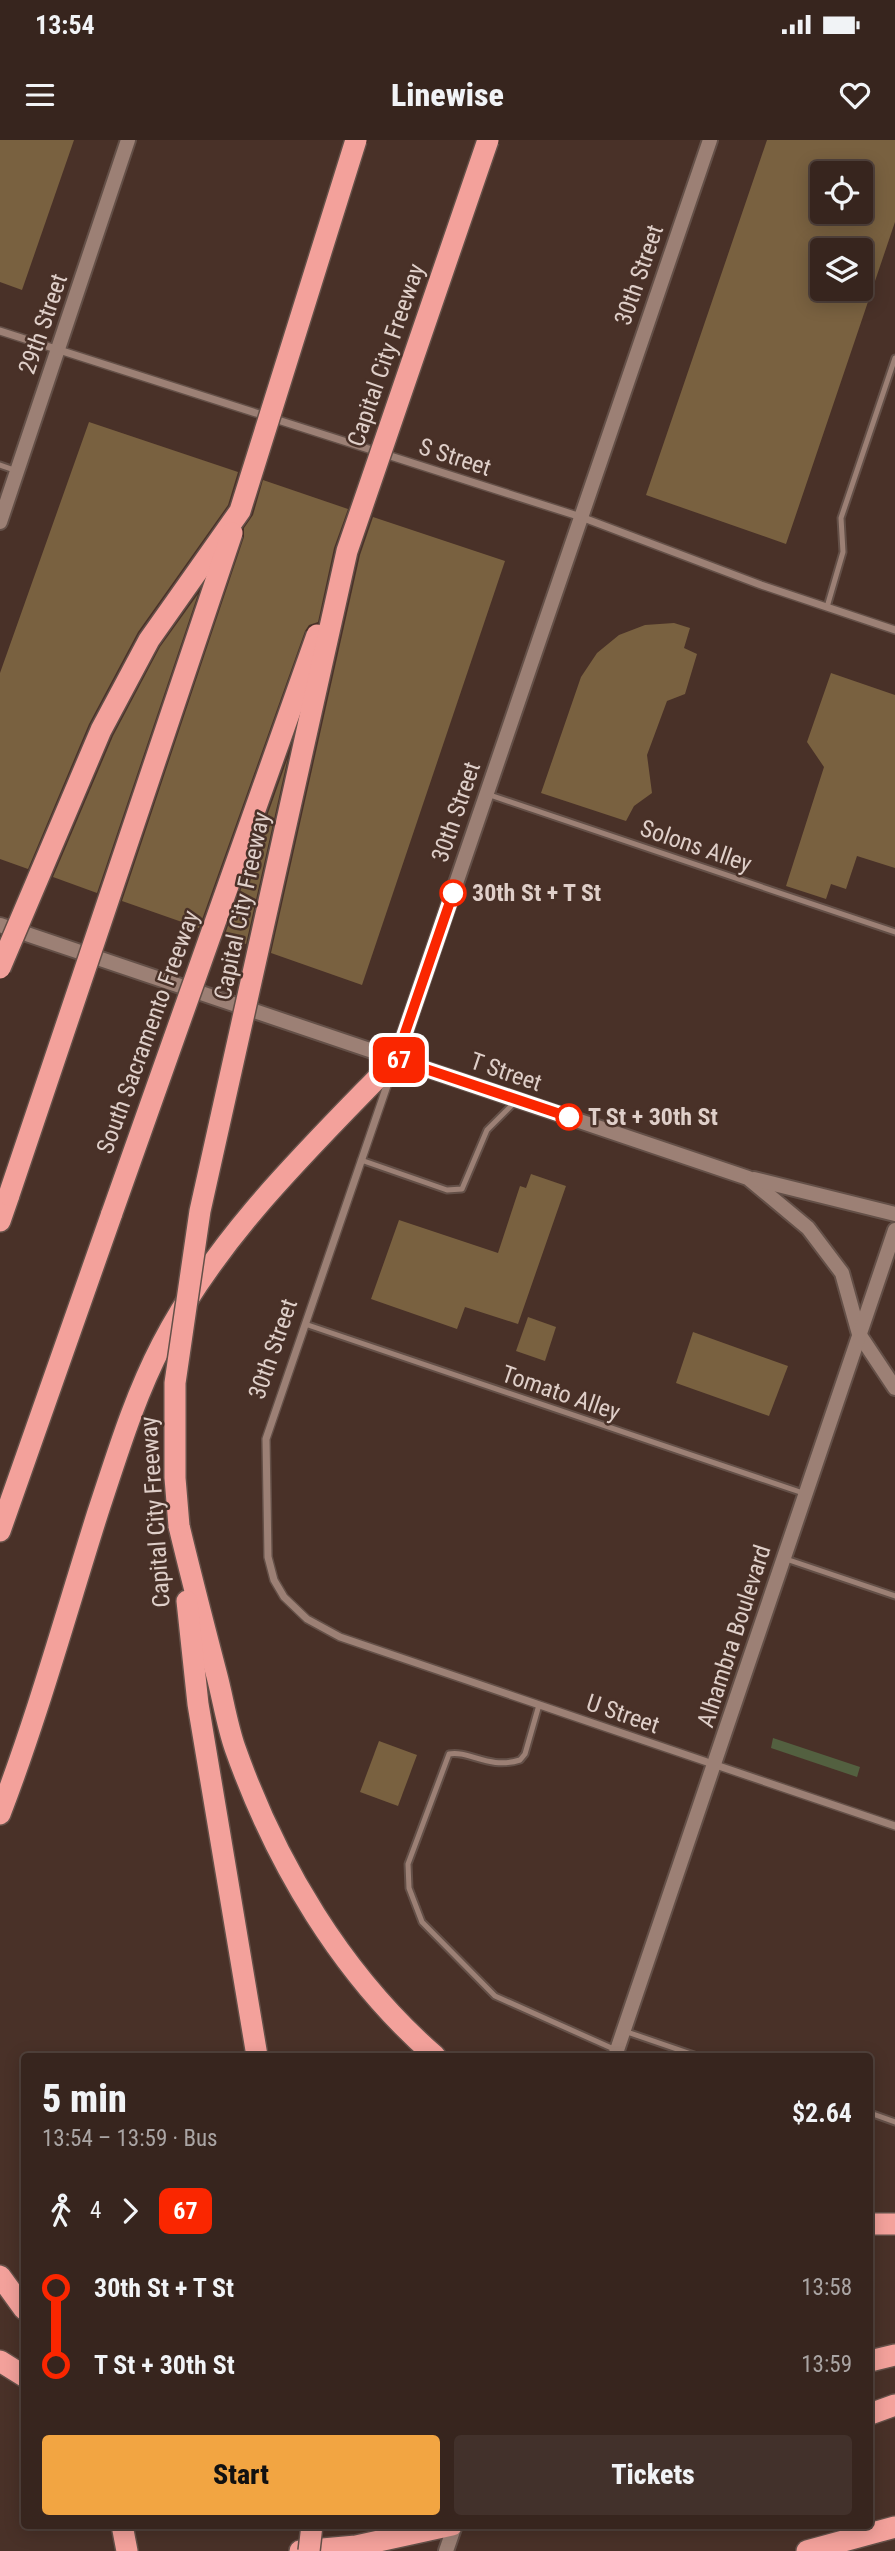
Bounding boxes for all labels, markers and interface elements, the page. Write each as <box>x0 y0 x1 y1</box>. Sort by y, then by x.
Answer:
text: 13:54 <box>35 10 95 40</box>
icon: menu <box>21 76 59 114</box>
text: Linewise <box>391 76 504 114</box>
icon: heart <box>836 76 874 114</box>
map controls <box>810 161 873 301</box>
button: locate <box>810 161 873 224</box>
street label: 30th Street <box>609 221 669 329</box>
button: layers <box>810 238 873 301</box>
street label: Capital City Freeway <box>342 260 430 450</box>
street label: 29th Street <box>13 270 73 378</box>
street label: S Street <box>415 432 495 482</box>
street label: 30th Street <box>426 758 486 866</box>
street label: Capital City Freeway <box>208 809 276 1003</box>
street label: Solons Alley <box>637 814 755 878</box>
place label: 30th St + T St <box>472 879 601 907</box>
marker: 30th St + T St <box>440 880 466 906</box>
street label: South Sacramento Freeway <box>91 907 205 1157</box>
line badge: 67 <box>368 1037 430 1083</box>
text: 67 <box>387 1046 411 1074</box>
street label: T Street <box>467 1047 545 1097</box>
place label: T St + 30th St <box>588 1103 718 1131</box>
marker: T St + 30th St <box>556 1104 582 1130</box>
street label: 30th Street <box>243 1295 303 1403</box>
street label: Tomato Alley <box>498 1360 624 1426</box>
street label: Capital City Freeway <box>134 1415 176 1609</box>
street label: Alhambra Boulevard <box>691 1541 777 1731</box>
street label: U Street <box>583 1689 663 1739</box>
text: 5 min <box>42 2077 127 2121</box>
text: $2.64 <box>792 2098 852 2128</box>
text: 13:54 – 13:59 · Bus <box>42 2125 218 2152</box>
icon: walk <box>42 2192 80 2230</box>
icon: forward <box>111 2192 149 2230</box>
text: 4 <box>90 2197 101 2224</box>
text: 67 <box>173 2197 198 2225</box>
text: 30th St + T St <box>94 2273 234 2303</box>
text: 13:58 <box>801 2274 852 2301</box>
text: T St + 30th St <box>94 2350 235 2380</box>
text: 13:59 <box>801 2351 852 2378</box>
button: Start <box>42 2435 440 2515</box>
button: Tickets <box>454 2435 852 2515</box>

